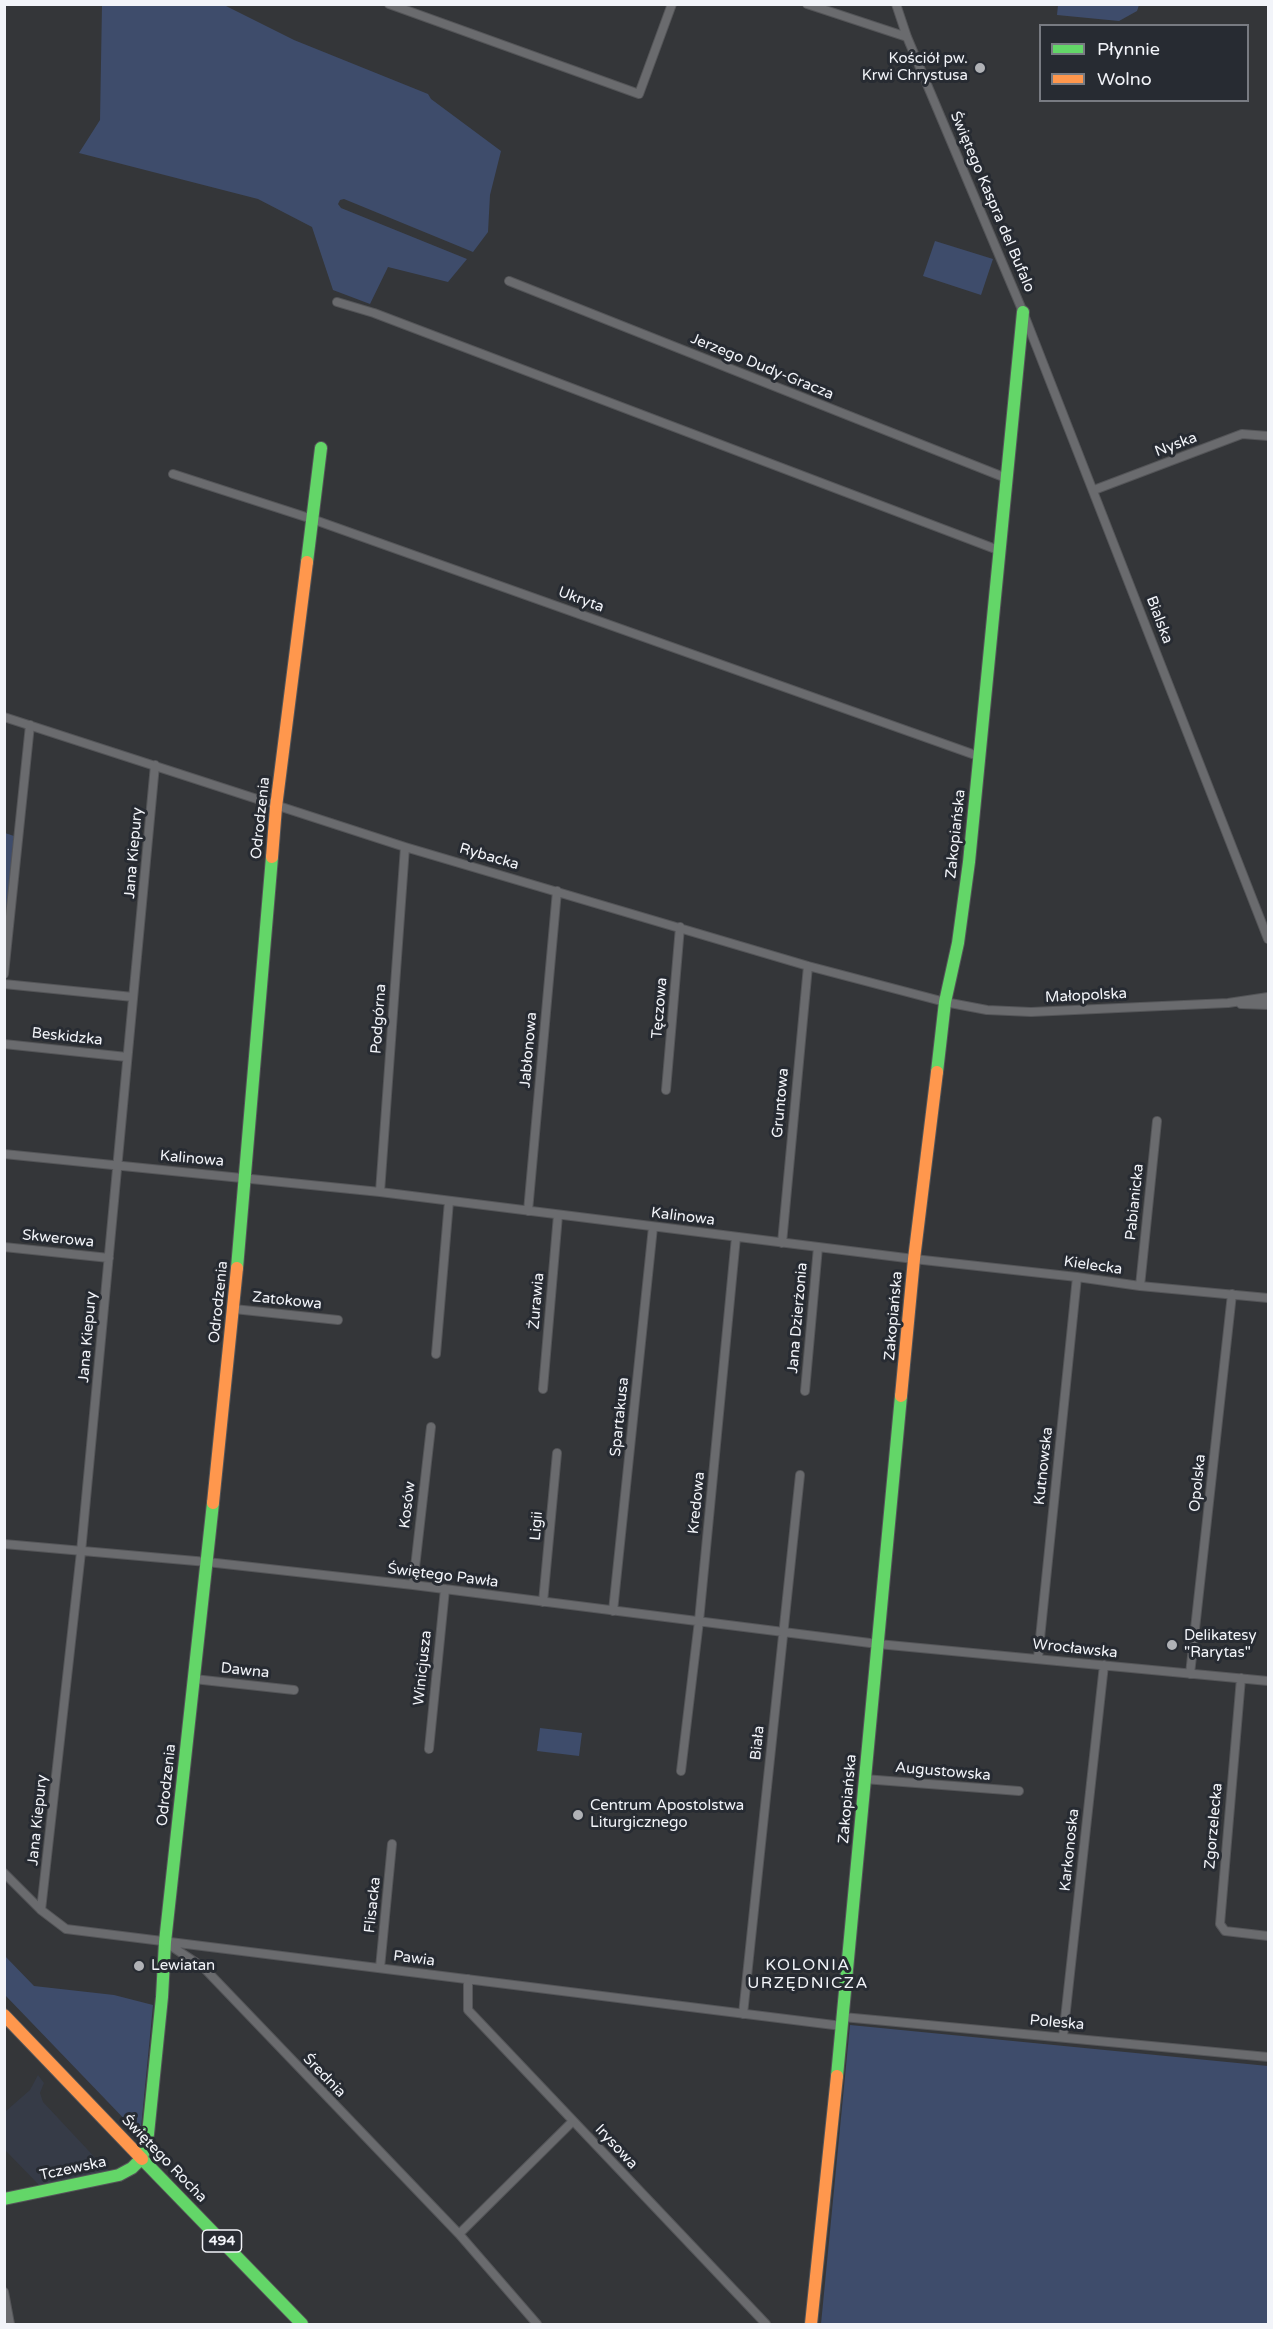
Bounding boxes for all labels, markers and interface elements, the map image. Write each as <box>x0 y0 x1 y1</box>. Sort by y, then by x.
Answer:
legend <box>1039 24 1249 102</box>
text: Płynnie <box>1097 38 1160 60</box>
place label: Kościół pw. Krwi Chrystusa <box>862 50 968 85</box>
marker: Kościół pw. Krwi Chrystusa <box>973 61 987 75</box>
text: Wolno <box>1097 68 1152 90</box>
street label: Świętego Kaspra del Bufalo <box>946 109 1038 295</box>
street label: Jerzego Dudy-Gracza <box>688 330 836 404</box>
street label: Nyska <box>1152 429 1200 461</box>
street label: Ukryta <box>556 583 606 617</box>
street label: Bialska <box>1142 594 1176 646</box>
street label: Odrodzenia <box>248 776 274 860</box>
street label: Zakopiańska <box>942 789 970 879</box>
street label: Jana Kiepury <box>121 807 147 899</box>
street label: Rybacka <box>457 840 521 874</box>
street label: Tęczowa <box>648 977 672 1039</box>
street label: Podgórna <box>368 983 390 1055</box>
street label: Małopolska <box>1045 985 1127 1007</box>
street label: Jabłonowa <box>517 1011 541 1089</box>
street label: Beskidzka <box>31 1024 103 1050</box>
street label: Gruntowa <box>769 1067 793 1139</box>
street label: Kalinowa <box>159 1147 225 1171</box>
street label: Pabianicka <box>1122 1163 1148 1241</box>
street label: Kalinowa <box>650 1204 716 1230</box>
street label: Skwerowa <box>21 1226 95 1252</box>
street label: Kielecka <box>1063 1253 1123 1279</box>
street label: Odrodzenia <box>206 1260 232 1344</box>
street label: Jana Dzierżonia <box>784 1262 812 1374</box>
street label: Zakopiańska <box>881 1271 907 1361</box>
street label: Żurawia <box>526 1272 548 1330</box>
street label: Zatokowa <box>251 1288 323 1314</box>
street label: Jana Kiepury <box>75 1291 101 1383</box>
street label: Spartakusa <box>607 1376 633 1458</box>
street label: Kutnowska <box>1031 1426 1057 1506</box>
street label: Opolska <box>1186 1453 1210 1513</box>
street label: Kredowa <box>685 1471 709 1535</box>
street label: Kosów <box>396 1480 420 1530</box>
street label: Ligii <box>527 1511 547 1541</box>
street label: Świętego Pawła <box>386 1560 500 1592</box>
place label: Delikatesy "Rarytas" <box>1184 1627 1257 1662</box>
street label: Winicjusza <box>410 1629 436 1707</box>
street label: Wrocławska <box>1032 1636 1118 1662</box>
marker: Delikatesy "Rarytas" <box>1165 1638 1179 1652</box>
street label: Dawna <box>220 1659 270 1683</box>
street label: Biała <box>747 1725 769 1761</box>
street label: Odrodzenia <box>154 1743 180 1827</box>
street label: Zakopiańska <box>835 1754 861 1844</box>
street label: Augustowska <box>894 1759 992 1785</box>
street label: Jana Kiepury <box>24 1774 52 1866</box>
street label: Zgorzelecka <box>1201 1782 1227 1870</box>
place label: Centrum Apostolstwa Liturgicznego <box>590 1797 744 1832</box>
marker: Centrum Apostolstwa Liturgicznego <box>571 1808 585 1822</box>
street label: Karkonoska <box>1057 1808 1083 1892</box>
street label: Flisacka <box>361 1876 385 1934</box>
street label: Pawia <box>392 1948 436 1970</box>
district label: KOLONIA URZĘDNICZA <box>747 1956 869 1994</box>
place label: Lewiatan <box>151 1957 215 1975</box>
marker: Lewiatan <box>132 1959 146 1973</box>
street label: Poleska <box>1029 2012 1085 2034</box>
street label: Średnia <box>299 2050 349 2102</box>
street label: Świętego Rocha <box>118 2111 210 2207</box>
street label: Irysowa <box>591 2121 641 2173</box>
street label: Tczewska <box>38 2153 108 2185</box>
road number: 494 <box>202 2230 242 2252</box>

